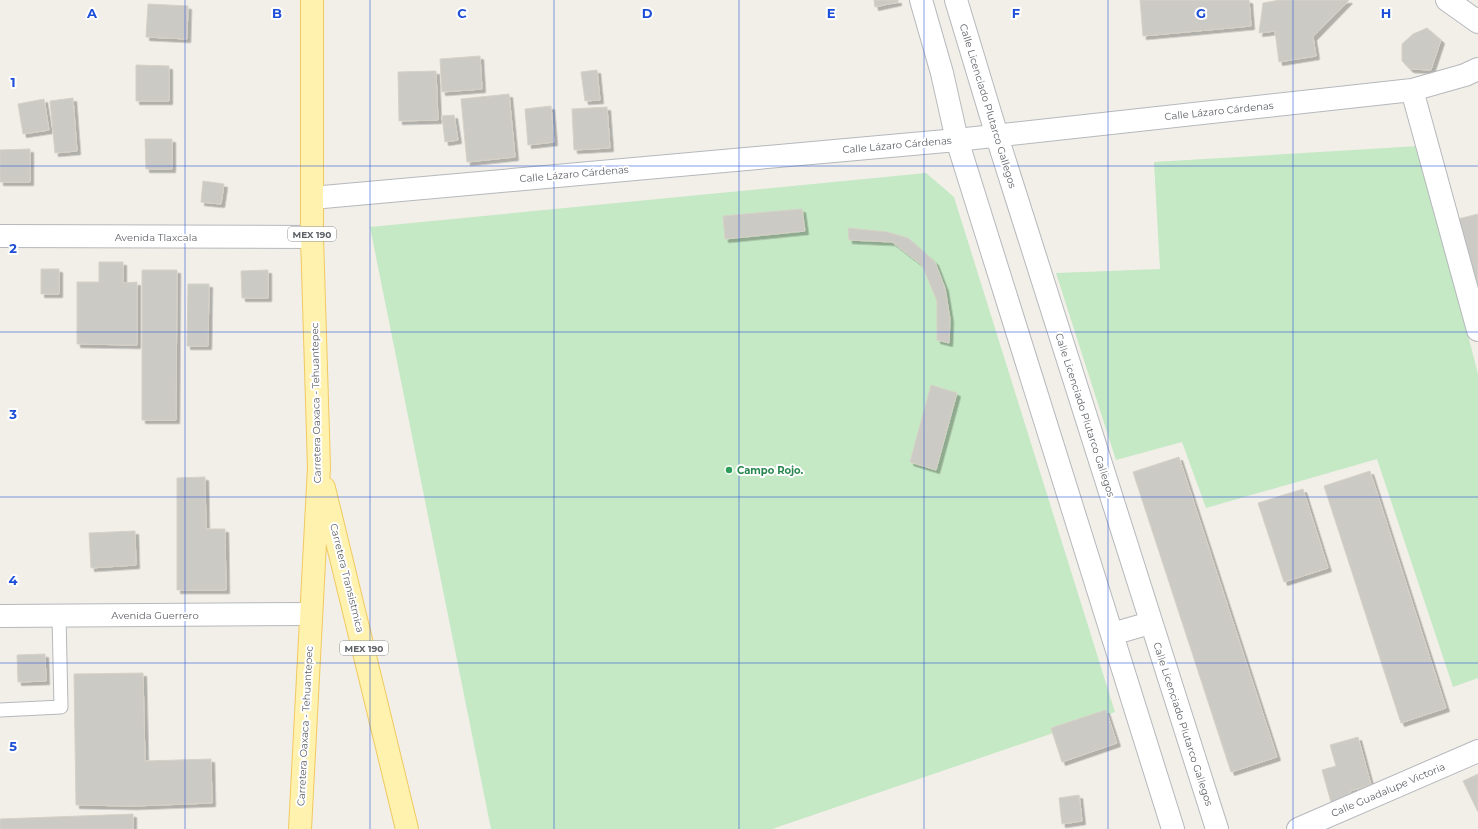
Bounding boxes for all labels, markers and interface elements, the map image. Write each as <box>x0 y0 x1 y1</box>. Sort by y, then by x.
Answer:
text: A <box>86 5 98 21</box>
text: B <box>272 5 282 21</box>
text: C <box>457 5 467 21</box>
text: D <box>642 5 653 21</box>
text: E <box>827 5 836 21</box>
text: F <box>1012 5 1020 21</box>
text: G <box>1196 5 1206 21</box>
text: H <box>1381 5 1391 21</box>
street label: Calle Licenciado Plutarco Gallegos <box>957 22 1019 190</box>
text: 1 <box>10 74 16 90</box>
street label: Calle Lázaro Cárdenas <box>1164 99 1274 123</box>
street label: Calle Lázaro Cárdenas <box>842 134 952 156</box>
street label: Calle Lázaro Cárdenas <box>519 163 629 185</box>
road number: MEX 190 <box>288 227 336 241</box>
street label: Avenida Tlaxcala <box>115 231 197 244</box>
text: 2 <box>9 240 17 256</box>
street label: Carretera Oaxaca - Tehuantepec <box>308 322 324 483</box>
street label: Calle Licenciado Plutarco Gallegos <box>1052 331 1118 499</box>
text: 3 <box>8 406 17 422</box>
place label: Campo Rojo. <box>737 464 804 477</box>
marker: Campo Rojo. <box>724 465 734 475</box>
street label: Carretera Transistmica <box>327 522 367 634</box>
text: 4 <box>9 572 18 588</box>
street label: Avenida Guerrero <box>111 609 199 622</box>
street label: Calle Licenciado Plutarco Gallegos <box>1150 640 1216 808</box>
road number: MEX 190 <box>340 641 388 655</box>
street label: Carretera Oaxaca - Tehuantepec <box>294 645 316 807</box>
text: 5 <box>9 738 17 754</box>
street label: Calle Guadalupe Victoria <box>1329 760 1447 820</box>

